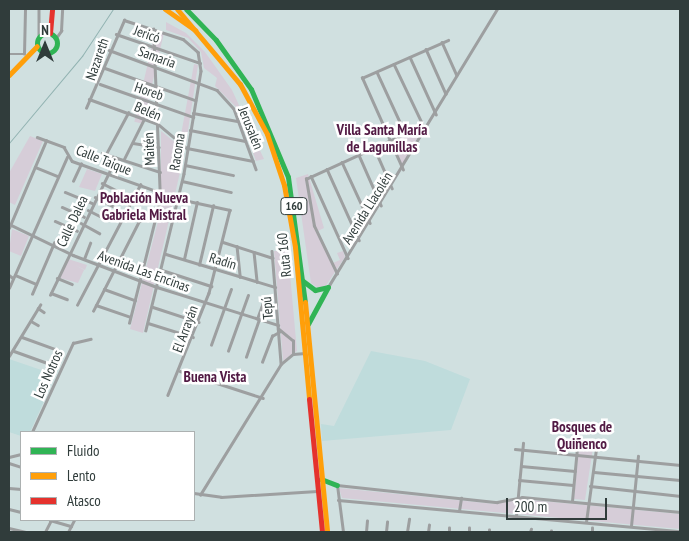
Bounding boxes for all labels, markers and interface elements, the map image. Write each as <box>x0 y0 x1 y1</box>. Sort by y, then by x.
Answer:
north arrow <box>20 20 70 70</box>
text: N <box>41 21 49 39</box>
street label: Jericó <box>132 22 162 46</box>
street label: Nazareth <box>82 36 112 82</box>
street label: Samaria <box>136 42 178 72</box>
street label: Horeb <box>132 78 166 104</box>
street label: Belén <box>132 98 164 124</box>
street label: Jerusalén <box>235 104 267 152</box>
district label: Villa Santa María de Lagunillas <box>337 120 427 155</box>
street label: Maitén <box>140 132 158 166</box>
street label: Racoma <box>166 132 188 172</box>
street label: Calle Taique <box>74 141 134 179</box>
street label: Avenida Llacolén <box>338 169 396 247</box>
district label: Población Nueva Gabriela Mistral <box>100 188 188 223</box>
street label: Calle Dalea <box>53 193 91 249</box>
road number: 160 <box>280 197 308 216</box>
street label: Ruta 160 <box>273 232 295 278</box>
street label: Avenida Las Encinas <box>96 247 192 295</box>
street label: Radín <box>207 249 239 273</box>
street label: Tepú <box>258 296 276 320</box>
street label: El Arrayán <box>169 303 201 355</box>
street label: Los Notros <box>30 347 66 401</box>
district label: Buena Vista <box>183 368 247 386</box>
district label: Bosques de Quiñenco <box>552 417 612 452</box>
legend <box>20 431 195 521</box>
text: Fluido <box>67 441 99 460</box>
text: Lento <box>67 466 96 485</box>
scale bar <box>509 488 610 520</box>
text: Atasco <box>67 491 101 510</box>
text: 200 m <box>514 497 547 516</box>

